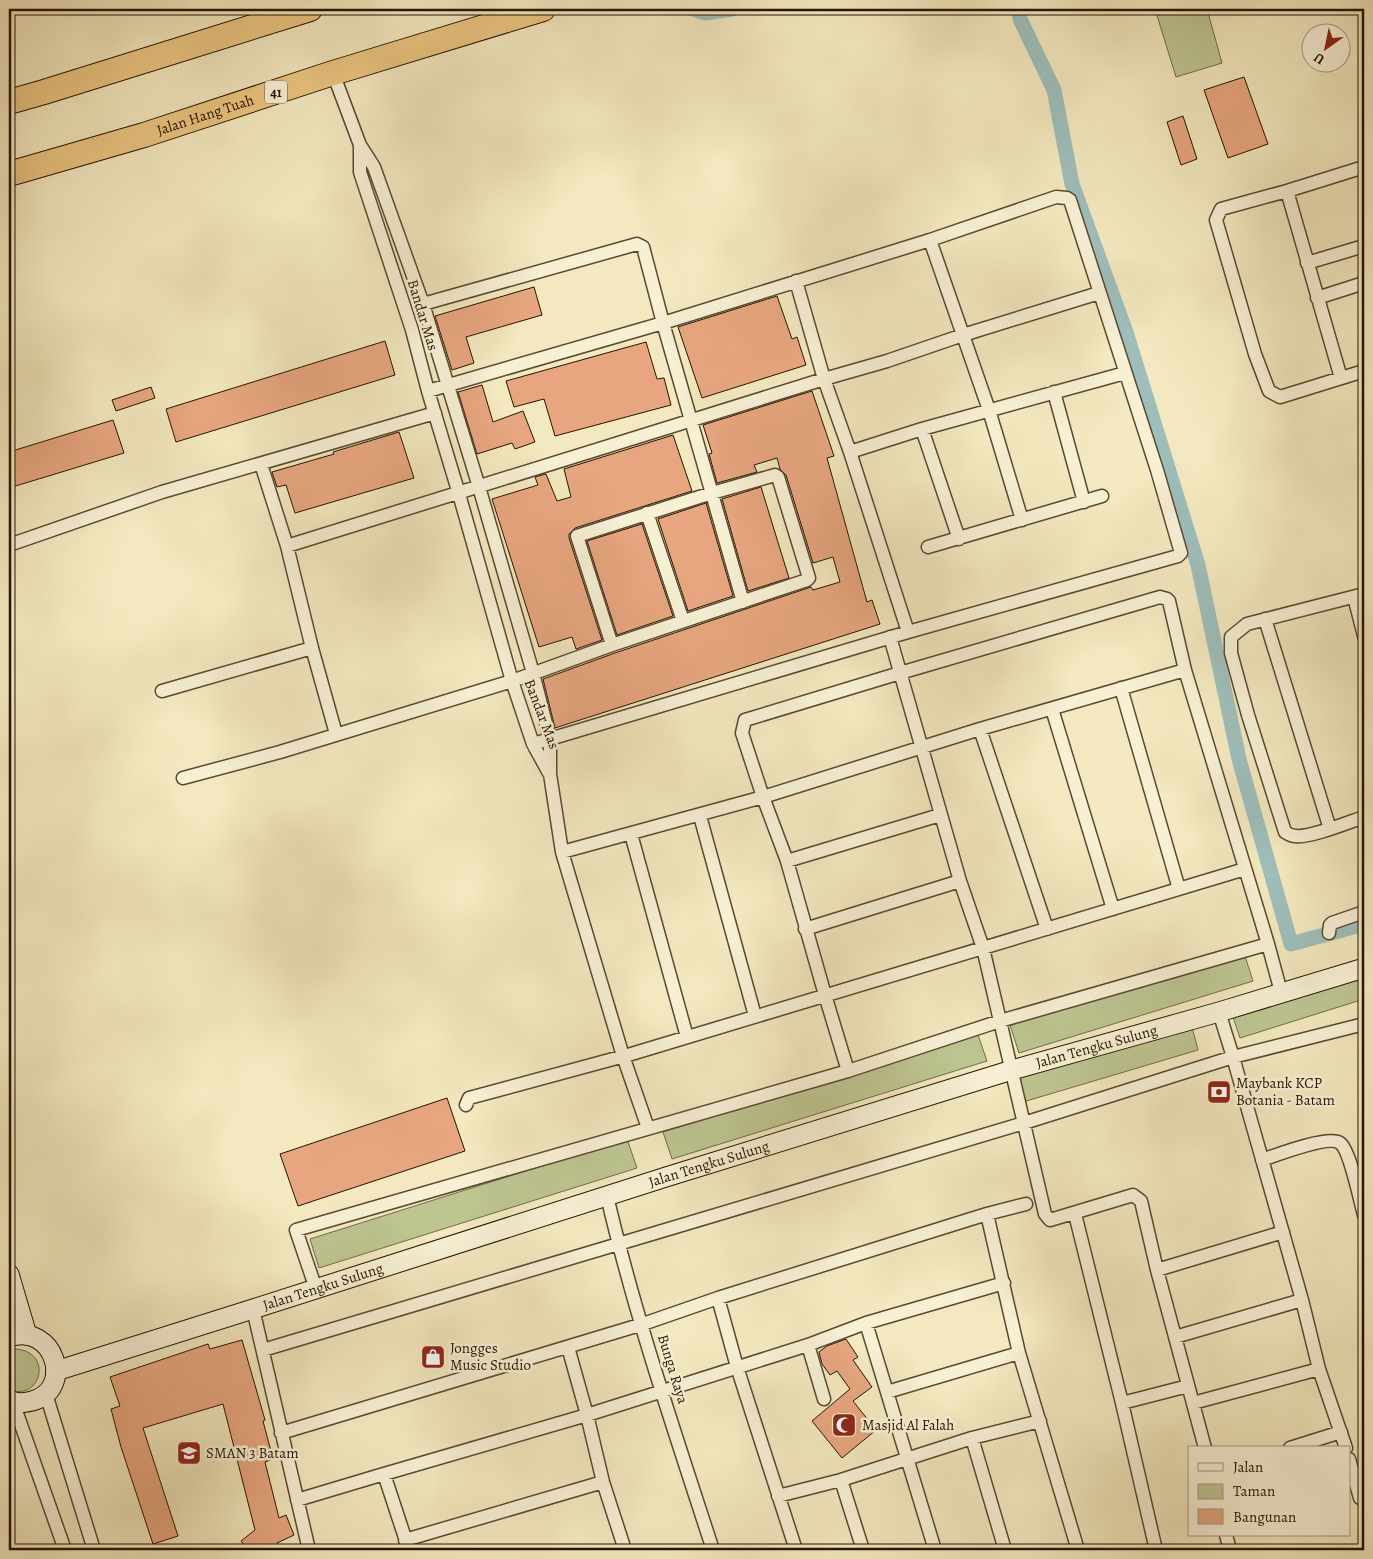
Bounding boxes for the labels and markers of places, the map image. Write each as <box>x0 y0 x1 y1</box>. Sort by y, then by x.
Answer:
place label: Maybank KCP Botania - Batam <box>1236 1073 1336 1110</box>
bank icon: Maybank KCP Botania - Batam <box>1206 1079 1232 1105</box>
place label: Jongges Music Studio <box>450 1338 531 1375</box>
shop icon: Jongges Music Studio <box>420 1344 446 1370</box>
mosque icon: Masjid Al Falah <box>831 1412 857 1438</box>
place label: Masjid Al Falah <box>862 1415 954 1435</box>
school or university icon: SMAN 3 Batam <box>176 1440 202 1466</box>
place label: SMAN 3 Batam <box>206 1443 299 1463</box>

